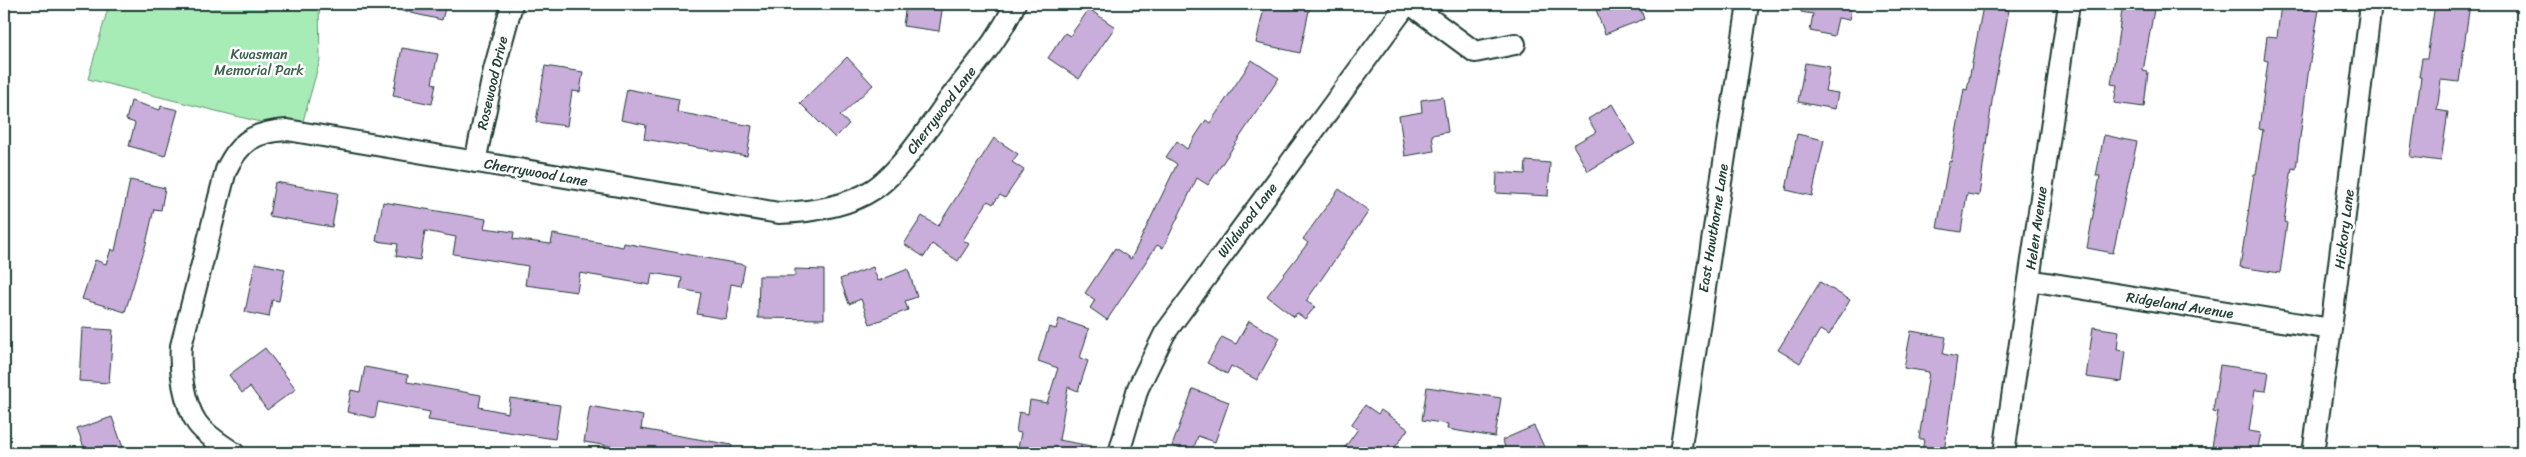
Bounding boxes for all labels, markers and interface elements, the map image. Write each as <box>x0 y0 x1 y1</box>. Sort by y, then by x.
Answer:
street label: Rosewood Drive <box>470 34 515 132</box>
park label: Kwasman Memorial Park <box>214 42 304 83</box>
street label: Cherrywood Lane <box>900 61 983 160</box>
street label: Cherrywood Lane <box>482 151 590 194</box>
street label: East Hawthorne Lane <box>1691 162 1736 294</box>
street label: Wildwood Lane <box>1211 177 1284 263</box>
street label: Helen Avenue <box>2018 185 2055 271</box>
street label: Hickory Lane <box>2327 188 2362 270</box>
street label: Ridgeland Avenue <box>2124 285 2236 326</box>

